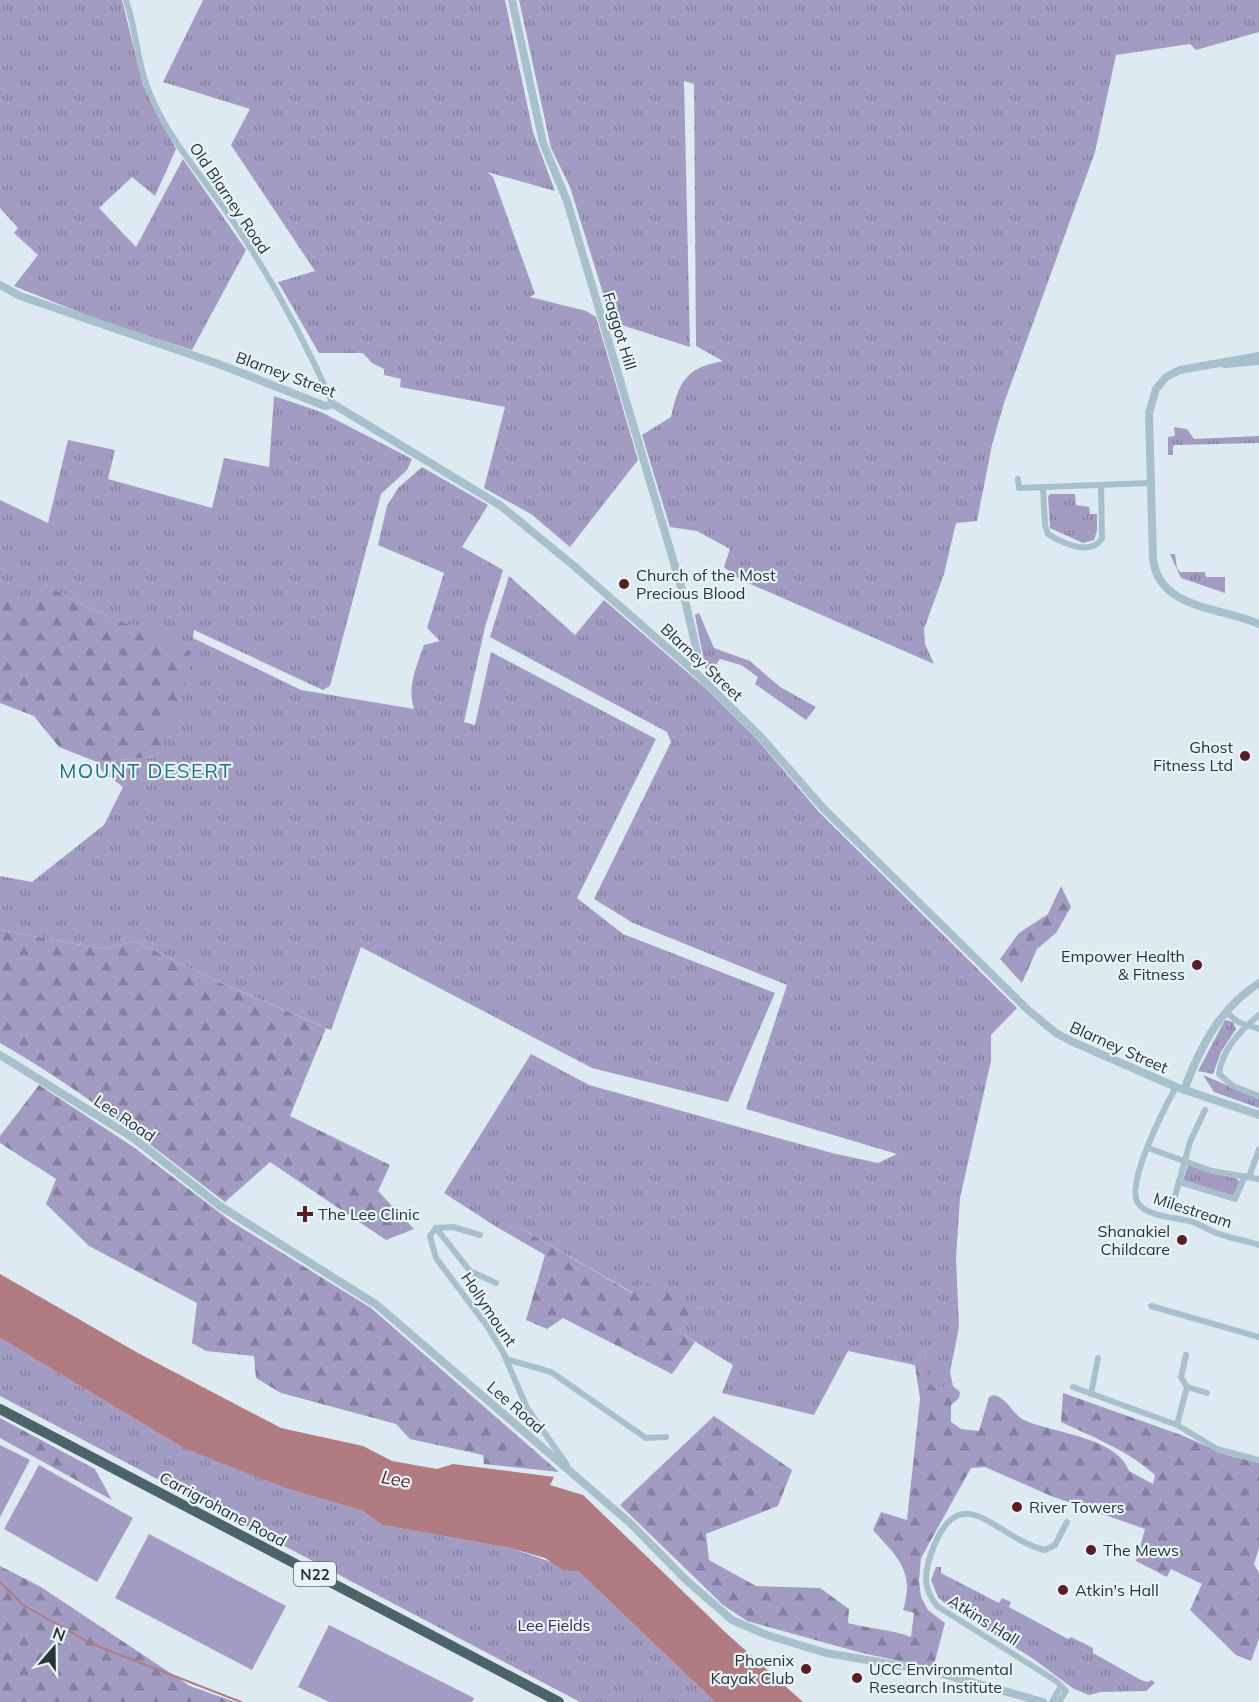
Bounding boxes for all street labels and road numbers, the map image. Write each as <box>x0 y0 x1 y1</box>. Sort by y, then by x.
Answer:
street label: Old Blarney Road <box>185 139 275 257</box>
street label: Faggot Hill <box>599 290 641 372</box>
street label: Blarney Street <box>233 347 339 401</box>
street label: Blarney Street <box>657 619 748 705</box>
street label: Blarney Street <box>1067 1017 1171 1078</box>
street label: Lee Road <box>91 1090 159 1146</box>
street label: Milestream <box>1151 1188 1235 1232</box>
street label: Hollymount <box>457 1268 521 1350</box>
street label: Lee Road <box>483 1377 549 1437</box>
street label: Carrigrohane Road <box>156 1467 290 1551</box>
road number: N22 <box>294 1562 336 1586</box>
street label: Atkins Hall <box>945 1590 1023 1650</box>

